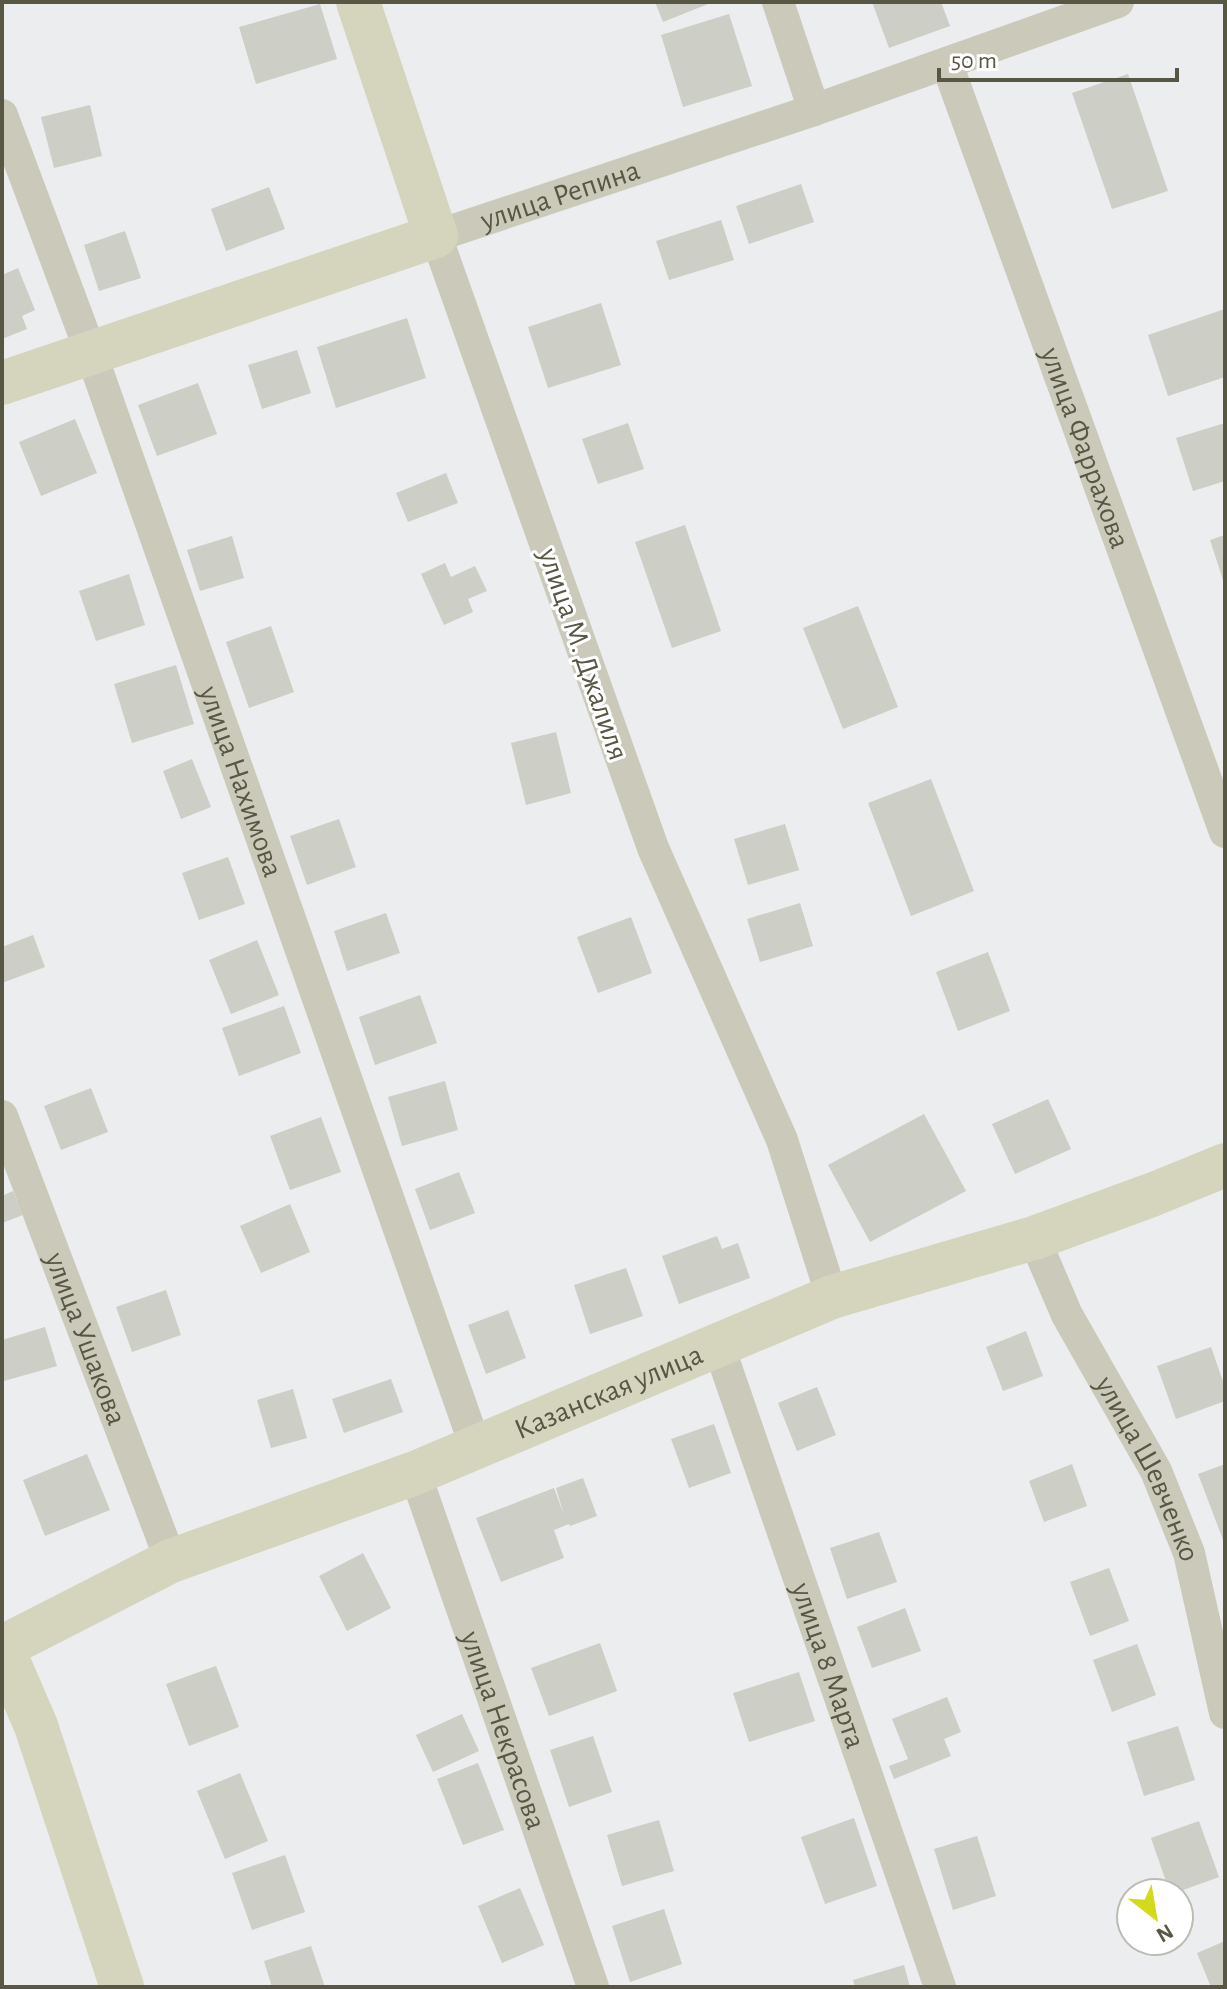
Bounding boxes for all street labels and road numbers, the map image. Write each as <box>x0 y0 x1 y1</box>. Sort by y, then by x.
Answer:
street label: улица Репина <box>476 155 644 236</box>
street label: улица Фаррахова <box>1035 343 1135 552</box>
street label: улица М. Джалиля <box>532 544 633 764</box>
street label: улица Нахимова <box>193 681 288 881</box>
street label: улица Ушакова <box>39 1248 132 1429</box>
street label: Казанская улица <box>510 1339 707 1445</box>
street label: улица Шевченко <box>1089 1370 1204 1564</box>
street label: улица 8 Марта <box>785 1578 870 1752</box>
street label: улица Некрасова <box>455 1626 551 1833</box>

